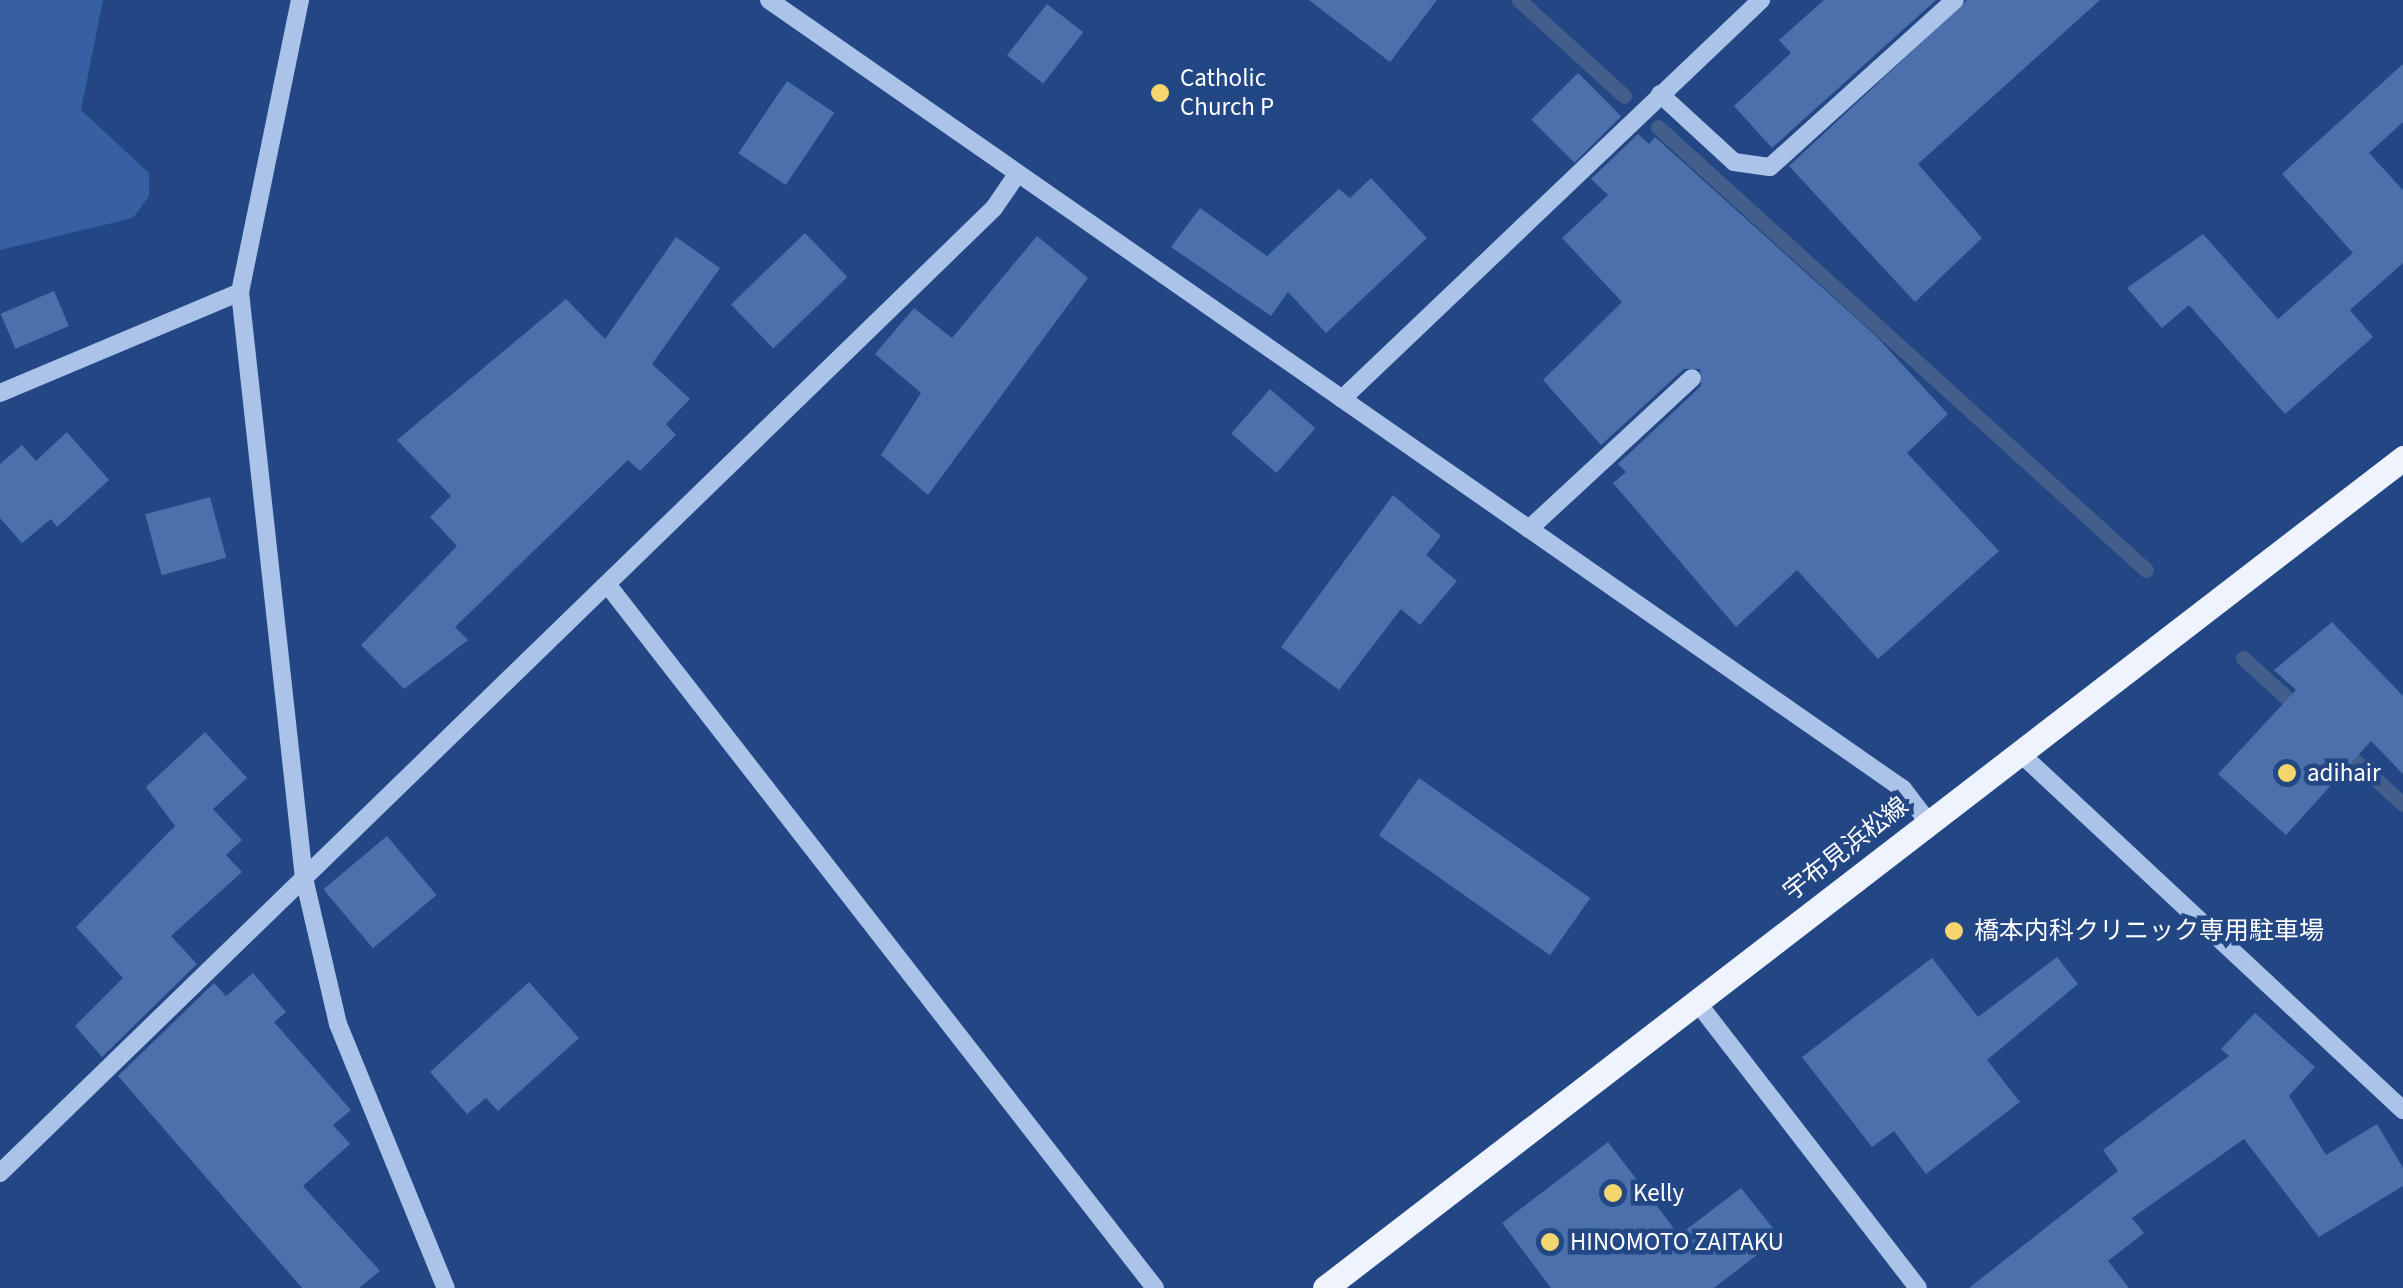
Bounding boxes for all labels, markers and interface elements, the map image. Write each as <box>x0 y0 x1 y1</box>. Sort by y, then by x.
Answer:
place label: Catholic Church P <box>1180 64 1274 123</box>
marker: Catholic Church P <box>1149 82 1171 104</box>
place label: adihair <box>2307 758 2381 788</box>
marker: adihair <box>2276 762 2298 784</box>
street label: 宇布見浜松線 <box>1778 791 1914 907</box>
place label: 橋本内科クリニック専用駐車場 <box>1974 916 2324 946</box>
marker: 橋本内科クリニック専用駐車場 <box>1943 920 1965 942</box>
place label: Kelly <box>1633 1178 1684 1208</box>
marker: Kelly <box>1602 1182 1624 1204</box>
place label: HINOMOTO ZAITAKU <box>1570 1227 1784 1257</box>
marker: HINOMOTO ZAITAKU <box>1539 1231 1561 1253</box>

